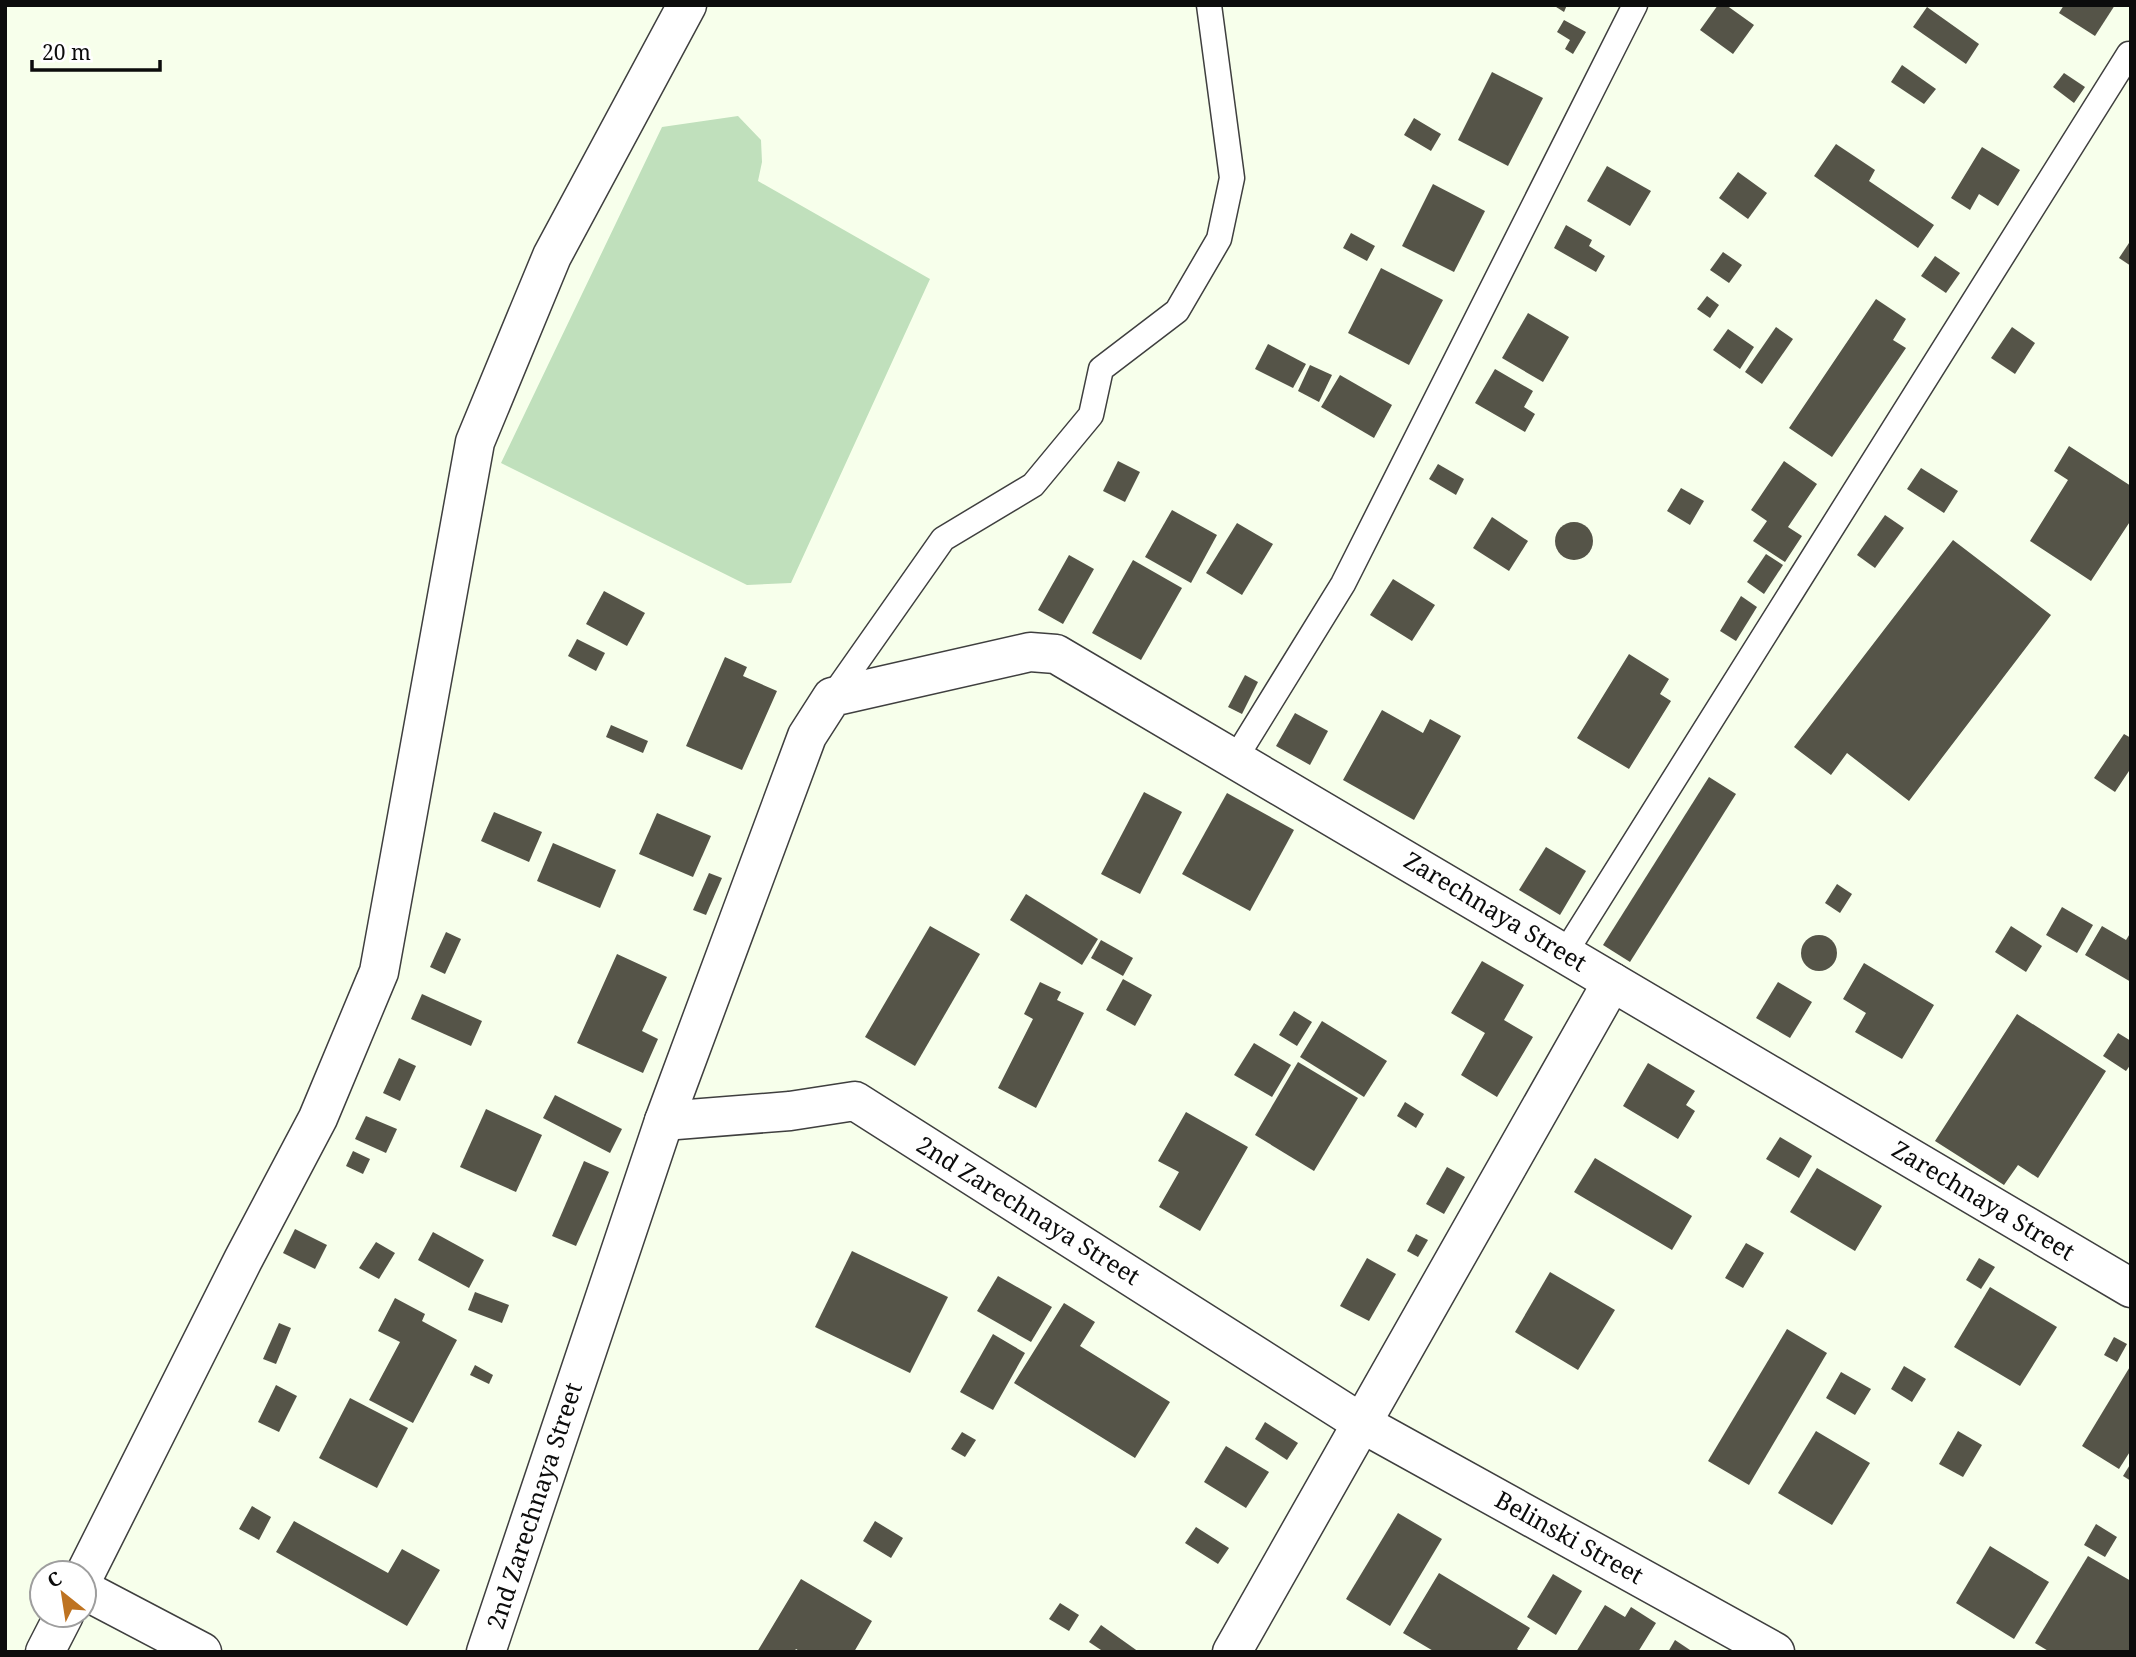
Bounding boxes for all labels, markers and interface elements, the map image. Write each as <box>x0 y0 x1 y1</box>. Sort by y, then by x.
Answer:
scale bar <box>32 28 159 72</box>
text: 20 m <box>42 38 91 66</box>
street label: Zarechnaya Street <box>1398 843 1593 978</box>
street label: 2nd Zarechnaya Street <box>911 1127 1147 1292</box>
street label: Zarechnaya Street <box>1886 1132 2081 1267</box>
street label: 2nd Zarechnaya Street <box>478 1378 589 1633</box>
street label: Belinski Street <box>1490 1482 1650 1591</box>
north arrow <box>28 1559 98 1629</box>
text: С <box>43 1565 66 1594</box>

